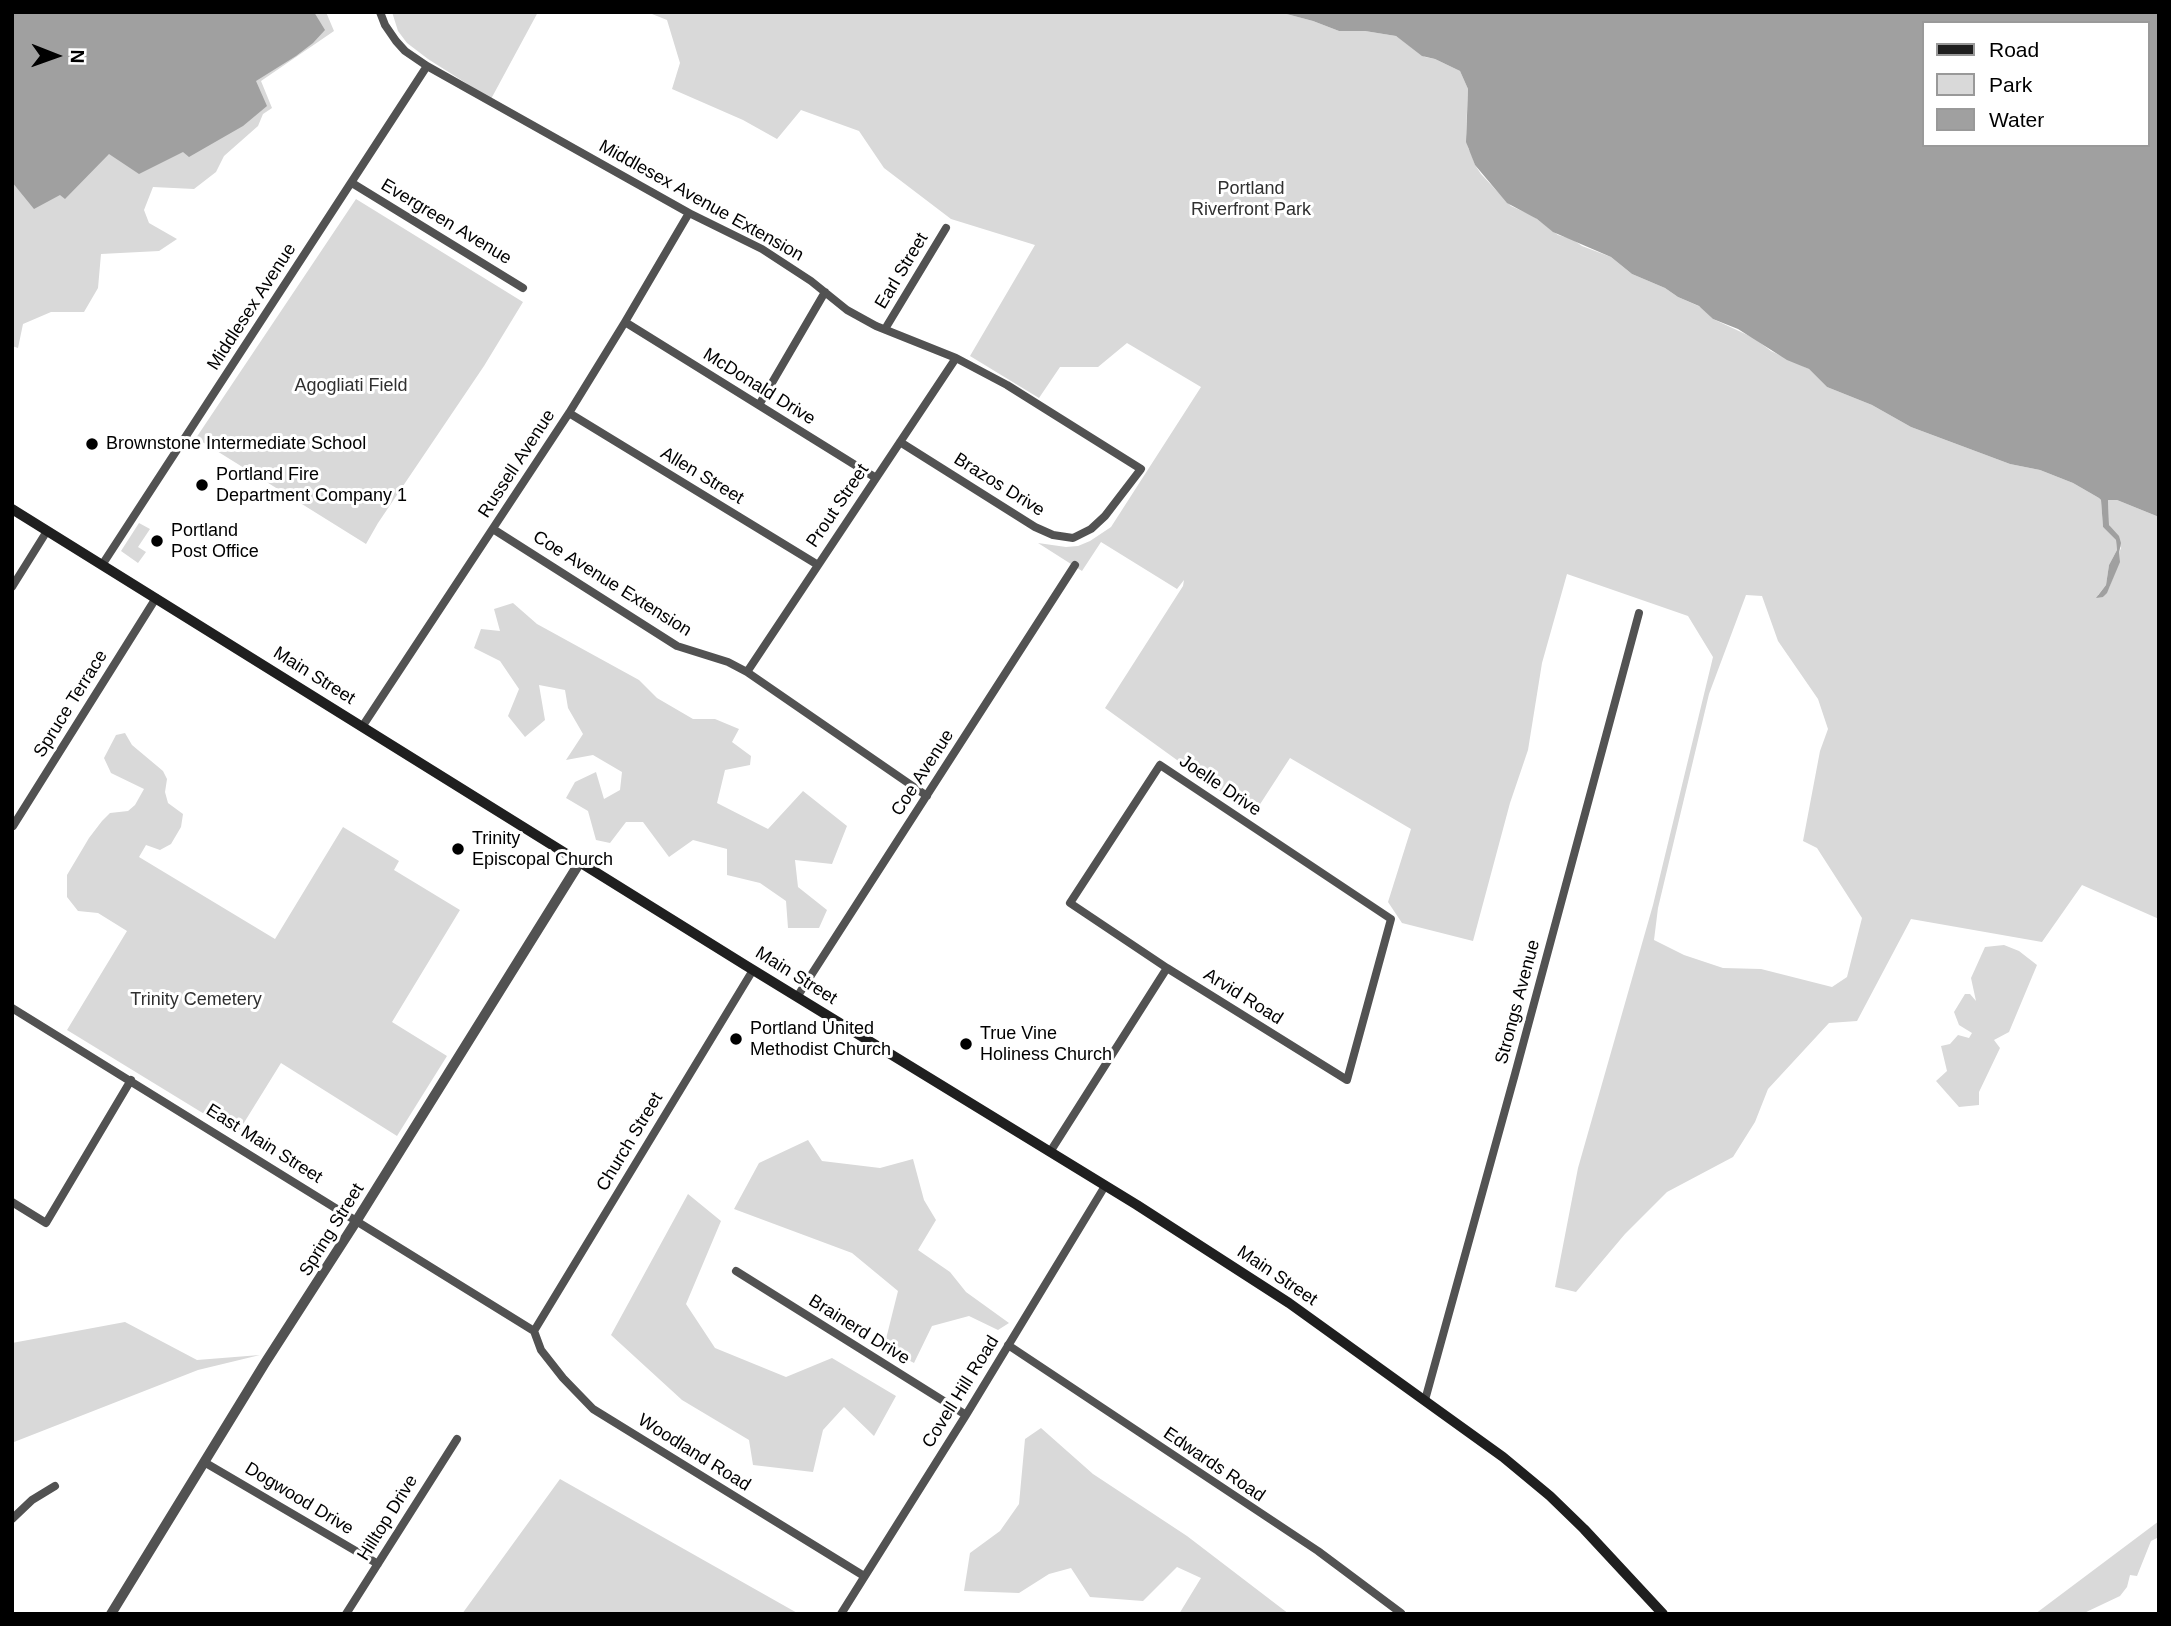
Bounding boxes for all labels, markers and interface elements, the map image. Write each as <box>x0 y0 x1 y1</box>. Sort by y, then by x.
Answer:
north arrow <box>21 21 91 91</box>
legend <box>1923 21 2150 147</box>
text: Road <box>1989 38 2039 61</box>
text: N <box>67 49 88 63</box>
text: Park <box>1989 73 2032 96</box>
text: Water <box>1989 108 2044 131</box>
street label: Middlesex Avenue Extension <box>595 136 807 266</box>
street label: Evergreen Avenue <box>377 174 515 270</box>
park label: Portland Riverfront Park <box>1191 178 1311 220</box>
street label: Earl Street <box>871 229 933 313</box>
street label: Middlesex Avenue <box>203 240 301 374</box>
street label: McDonald Drive <box>699 344 819 430</box>
park label: Agogliati Field <box>294 375 408 397</box>
street label: Russell Avenue <box>474 406 560 522</box>
place label: Brownstone Intermediate School <box>106 433 366 455</box>
marker: Brownstone Intermediate School <box>84 436 100 452</box>
street label: Allen Street <box>657 443 747 509</box>
street label: Brazos Drive <box>950 449 1048 521</box>
street label: Prout Street <box>802 460 874 552</box>
place label: Portland Fire Department Company 1 <box>216 464 407 506</box>
marker: Portland Fire Department Company 1 <box>194 477 210 493</box>
place label: Portland Post Office <box>171 520 259 562</box>
street label: Coe Avenue Extension <box>529 526 695 642</box>
marker: Portland Post Office <box>149 533 165 549</box>
street label: Main Street <box>269 642 359 710</box>
street label: Spruce Terrace <box>30 647 112 761</box>
street label: Coe Avenue <box>887 726 959 820</box>
street label: Joelle Drive <box>1175 751 1265 821</box>
place label: Trinity Episcopal Church <box>472 828 613 870</box>
marker: Trinity Episcopal Church <box>450 841 466 857</box>
street label: Strongs Avenue <box>1491 938 1545 1066</box>
street label: Main Street <box>751 942 841 1010</box>
street label: Arvid Road <box>1200 964 1286 1030</box>
park label: Trinity Cemetery <box>130 989 262 1011</box>
place label: Portland United Methodist Church <box>750 1018 891 1060</box>
place label: True Vine Holiness Church <box>980 1023 1112 1066</box>
marker: Portland United Methodist Church <box>728 1031 744 1047</box>
marker: True Vine Holiness Church <box>958 1036 974 1052</box>
street label: Church Street <box>592 1089 668 1195</box>
street label: East Main Street <box>202 1100 326 1188</box>
street label: Spring Street <box>295 1180 369 1280</box>
street label: Main Street <box>1233 1241 1321 1311</box>
street label: Brainerd Drive <box>804 1290 914 1370</box>
street label: Covell Hill Road <box>918 1332 1004 1452</box>
street label: Woodland Road <box>634 1410 754 1496</box>
street label: Edwards Road <box>1159 1423 1269 1507</box>
street label: Dogwood Drive <box>241 1458 357 1540</box>
street label: Hilltop Drive <box>353 1471 423 1565</box>

